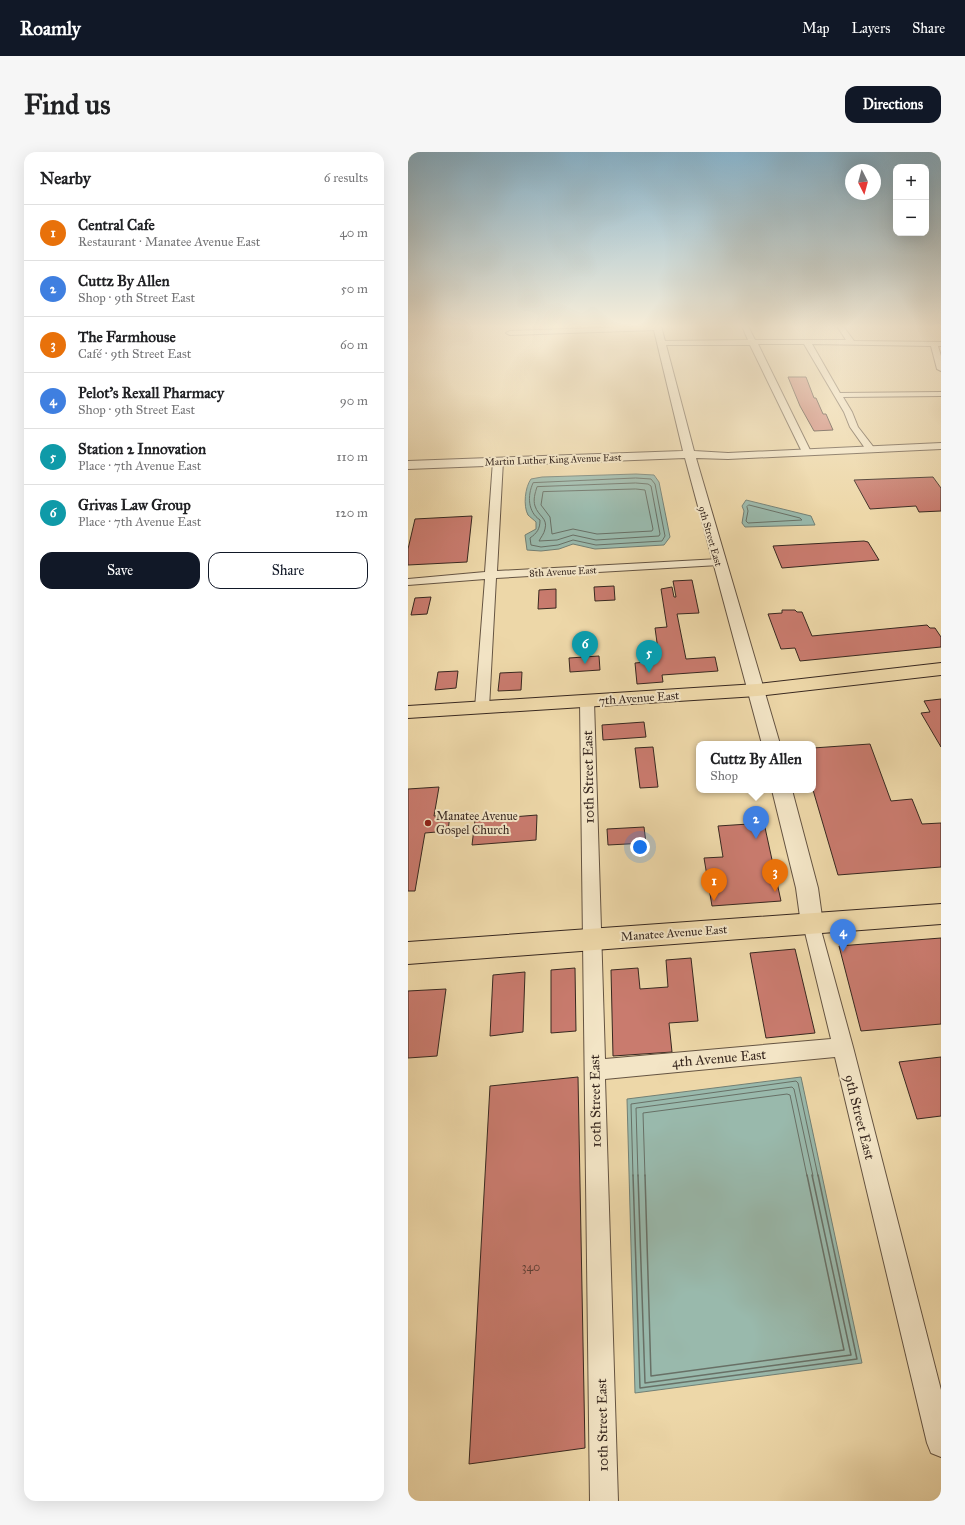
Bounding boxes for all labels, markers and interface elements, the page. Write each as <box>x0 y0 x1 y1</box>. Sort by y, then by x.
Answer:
text: Roamly <box>20 17 81 40</box>
text: Map <box>802 20 830 37</box>
text: Layers <box>852 20 890 37</box>
text: Share <box>912 20 945 37</box>
button: Directions <box>845 86 941 123</box>
text: Find us <box>24 87 110 122</box>
north arrow <box>845 164 881 200</box>
map controls <box>893 164 929 236</box>
button: + <box>893 164 929 200</box>
text: Nearby <box>40 168 91 189</box>
text: 6 results <box>324 170 368 186</box>
button: − <box>893 200 929 236</box>
text: Central Cafe <box>78 216 155 234</box>
text: 1 <box>50 225 56 241</box>
text: 40 m <box>339 225 368 241</box>
text: Restaurant · Manatee Avenue East <box>78 234 260 250</box>
text: Cuttz By Allen <box>78 272 170 290</box>
text: 2 <box>50 281 56 297</box>
text: 50 m <box>341 281 368 297</box>
text: Shop · 9th Street East <box>78 290 195 306</box>
text: The Farmhouse <box>78 328 176 346</box>
text: 3 <box>50 337 56 353</box>
text: 60 m <box>340 337 368 353</box>
text: Café · 9th Street East <box>78 346 191 362</box>
text: Pelot's Rexall Pharmacy <box>78 384 224 402</box>
text: 4 <box>49 393 57 409</box>
text: 90 m <box>340 393 368 409</box>
text: Shop · 9th Street East <box>78 402 195 418</box>
text: Station 2 Innovation <box>78 440 206 458</box>
text: 5 <box>50 449 56 465</box>
text: 110 m <box>336 449 368 465</box>
street label: Martin Luther King Avenue East <box>484 452 622 468</box>
text: Place · 7th Avenue East <box>78 458 201 474</box>
text: Grivas Law Group <box>78 496 191 514</box>
text: 6 <box>50 505 56 521</box>
text: 120 m <box>335 505 368 521</box>
street label: 9th Street East <box>696 505 725 568</box>
text: Place · 7th Avenue East <box>78 514 201 530</box>
button: Save <box>40 552 200 589</box>
button: Share <box>208 552 368 589</box>
street label: 8th Avenue East <box>529 564 597 580</box>
pin: 6 <box>572 631 598 664</box>
pin: 5 <box>636 640 662 673</box>
street label: 7th Avenue East <box>598 688 681 708</box>
street label: 10th Street East <box>579 730 598 824</box>
popup <box>696 741 816 793</box>
text: Cuttz By Allen <box>710 750 802 768</box>
text: Shop <box>710 768 738 784</box>
pin: 2 <box>743 806 769 839</box>
place label: Manatee Avenue Gospel Church <box>436 809 518 837</box>
marker: Manatee Avenue Gospel Church <box>423 818 433 828</box>
your location <box>630 837 650 857</box>
pin: 3 <box>762 859 788 892</box>
pin: 1 <box>701 868 727 901</box>
pin: 4 <box>830 919 856 952</box>
street label: Manatee Avenue East <box>620 922 728 944</box>
street label: 4th Avenue East <box>671 1046 767 1071</box>
street label: 10th Street East <box>586 1054 605 1148</box>
street label: 9th Street East <box>841 1073 878 1161</box>
house number: 340 <box>522 1260 540 1274</box>
street label: 10th Street East <box>593 1378 612 1472</box>

